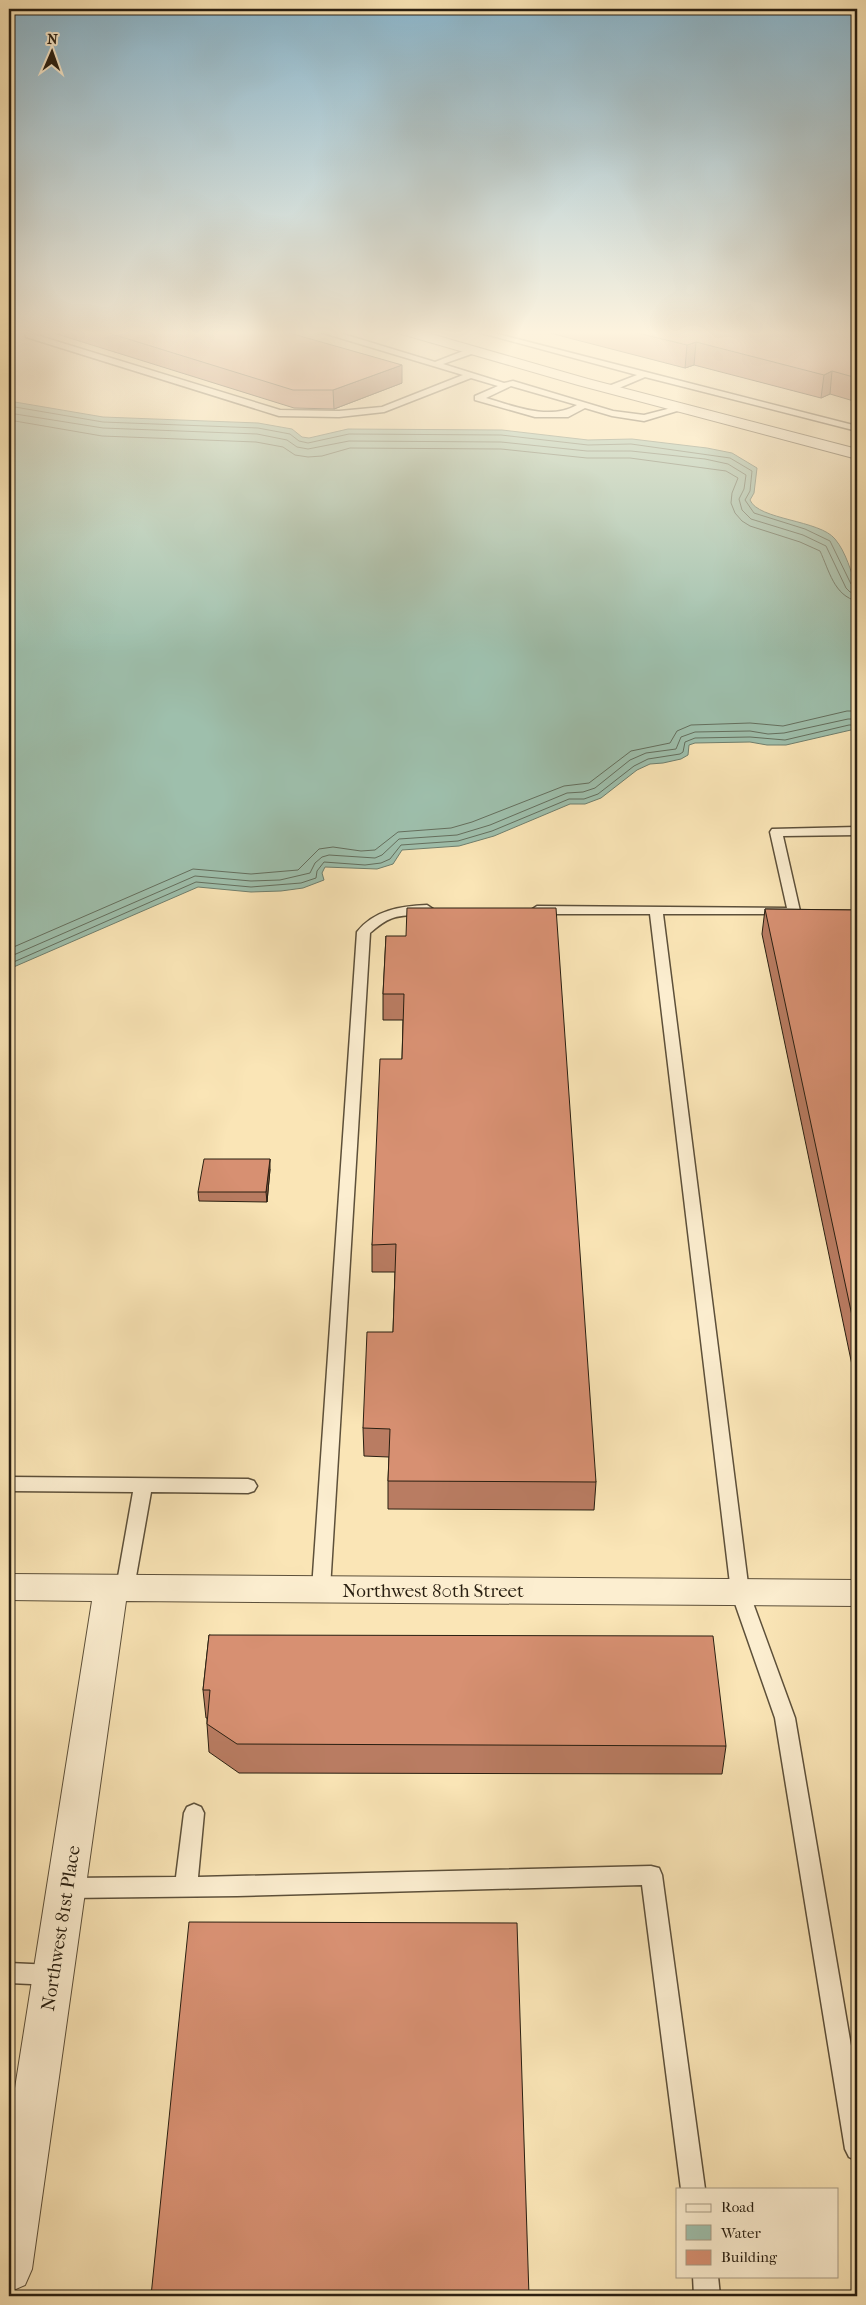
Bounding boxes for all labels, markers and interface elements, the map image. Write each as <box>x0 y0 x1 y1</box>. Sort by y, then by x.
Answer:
north arrow <box>28 28 78 78</box>
text: N <box>47 31 58 48</box>
street label: Northwest 80th Street <box>342 1580 524 1602</box>
street label: Northwest 81st Place <box>37 1844 85 2013</box>
legend <box>676 2188 838 2278</box>
text: Road <box>721 2198 755 2216</box>
text: Water <box>720 2224 761 2242</box>
text: Building <box>721 2248 778 2266</box>

